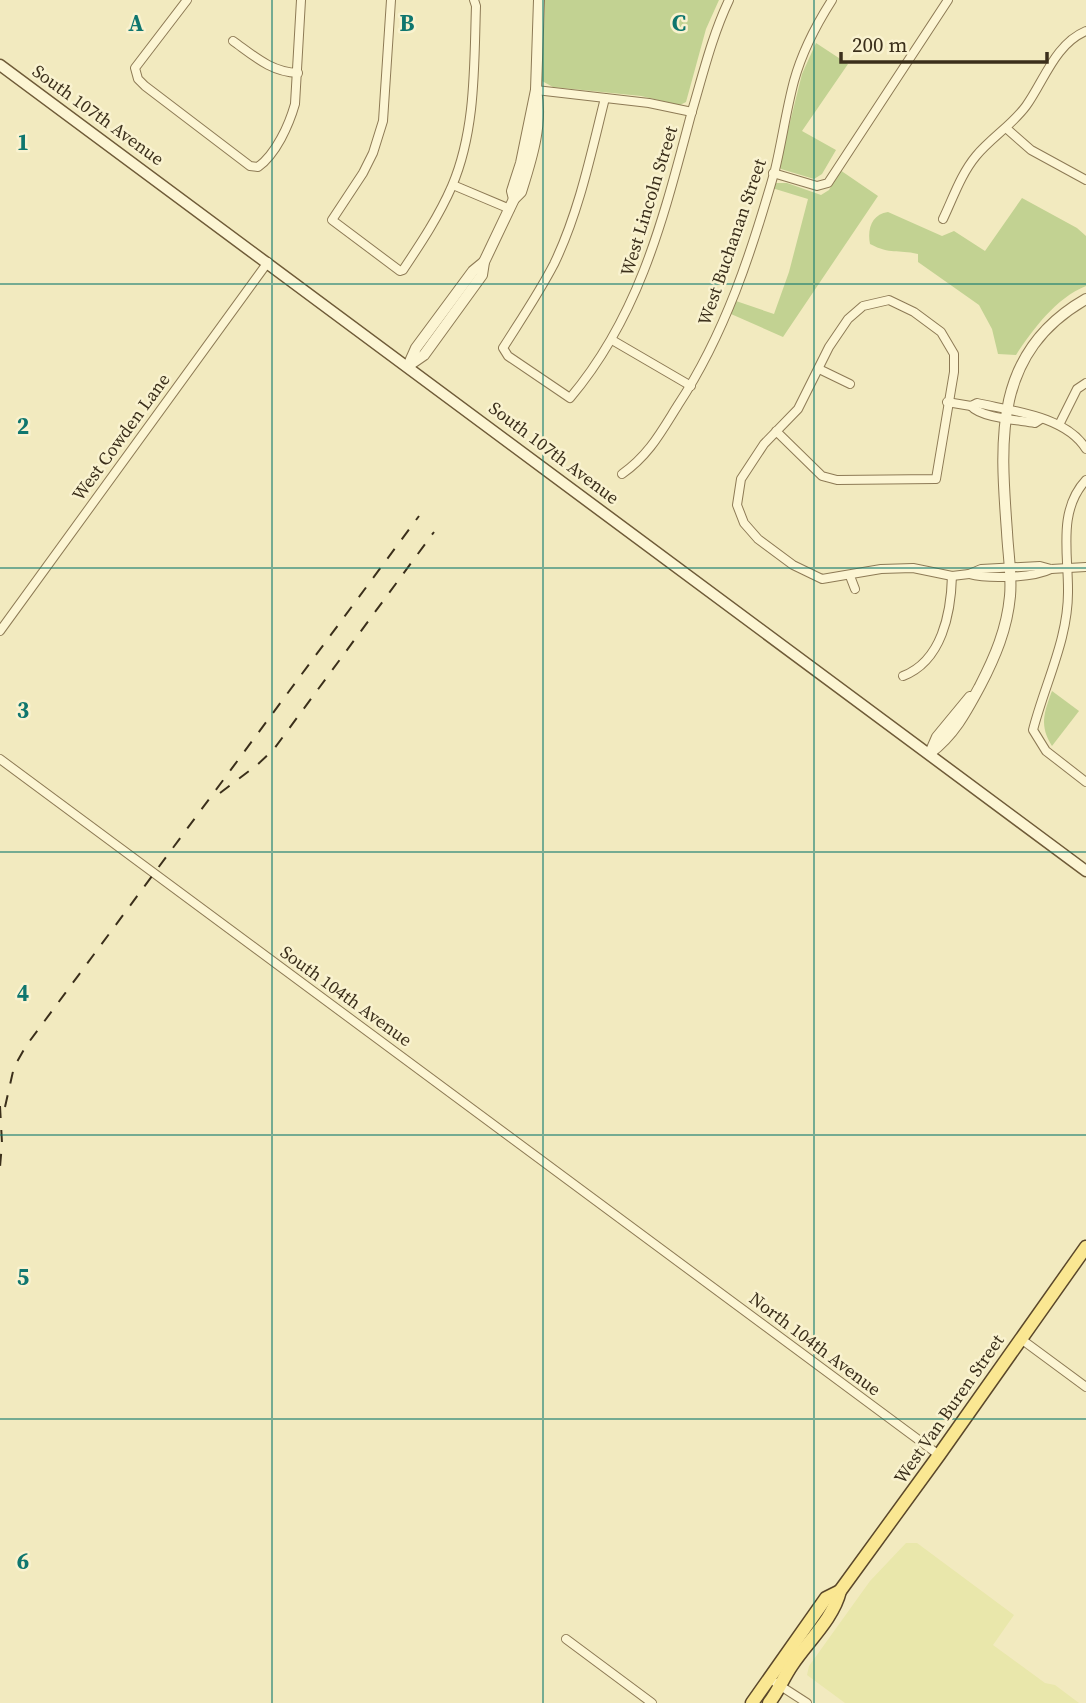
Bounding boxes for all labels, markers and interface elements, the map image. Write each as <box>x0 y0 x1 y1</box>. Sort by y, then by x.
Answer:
text: A <box>128 7 144 39</box>
text: B <box>400 7 415 39</box>
text: C <box>672 7 686 39</box>
scale bar <box>841 21 1048 65</box>
text: 200 m <box>852 30 907 59</box>
street label: South 107th Avenue <box>27 58 169 171</box>
street label: West Lincoln Street <box>614 123 683 279</box>
text: 1 <box>17 126 29 158</box>
street label: West Buchanan Street <box>691 155 772 328</box>
street label: West Cowden Lane <box>66 368 175 506</box>
street label: South 107th Avenue <box>484 395 625 510</box>
text: 2 <box>17 410 29 442</box>
text: 3 <box>17 694 29 726</box>
street label: South 104th Avenue <box>275 939 417 1052</box>
text: 4 <box>17 977 29 1009</box>
text: 5 <box>17 1261 29 1293</box>
street label: North 104th Avenue <box>744 1286 886 1401</box>
street label: West Van Buren Street <box>888 1329 1010 1488</box>
text: 6 <box>17 1545 29 1577</box>

